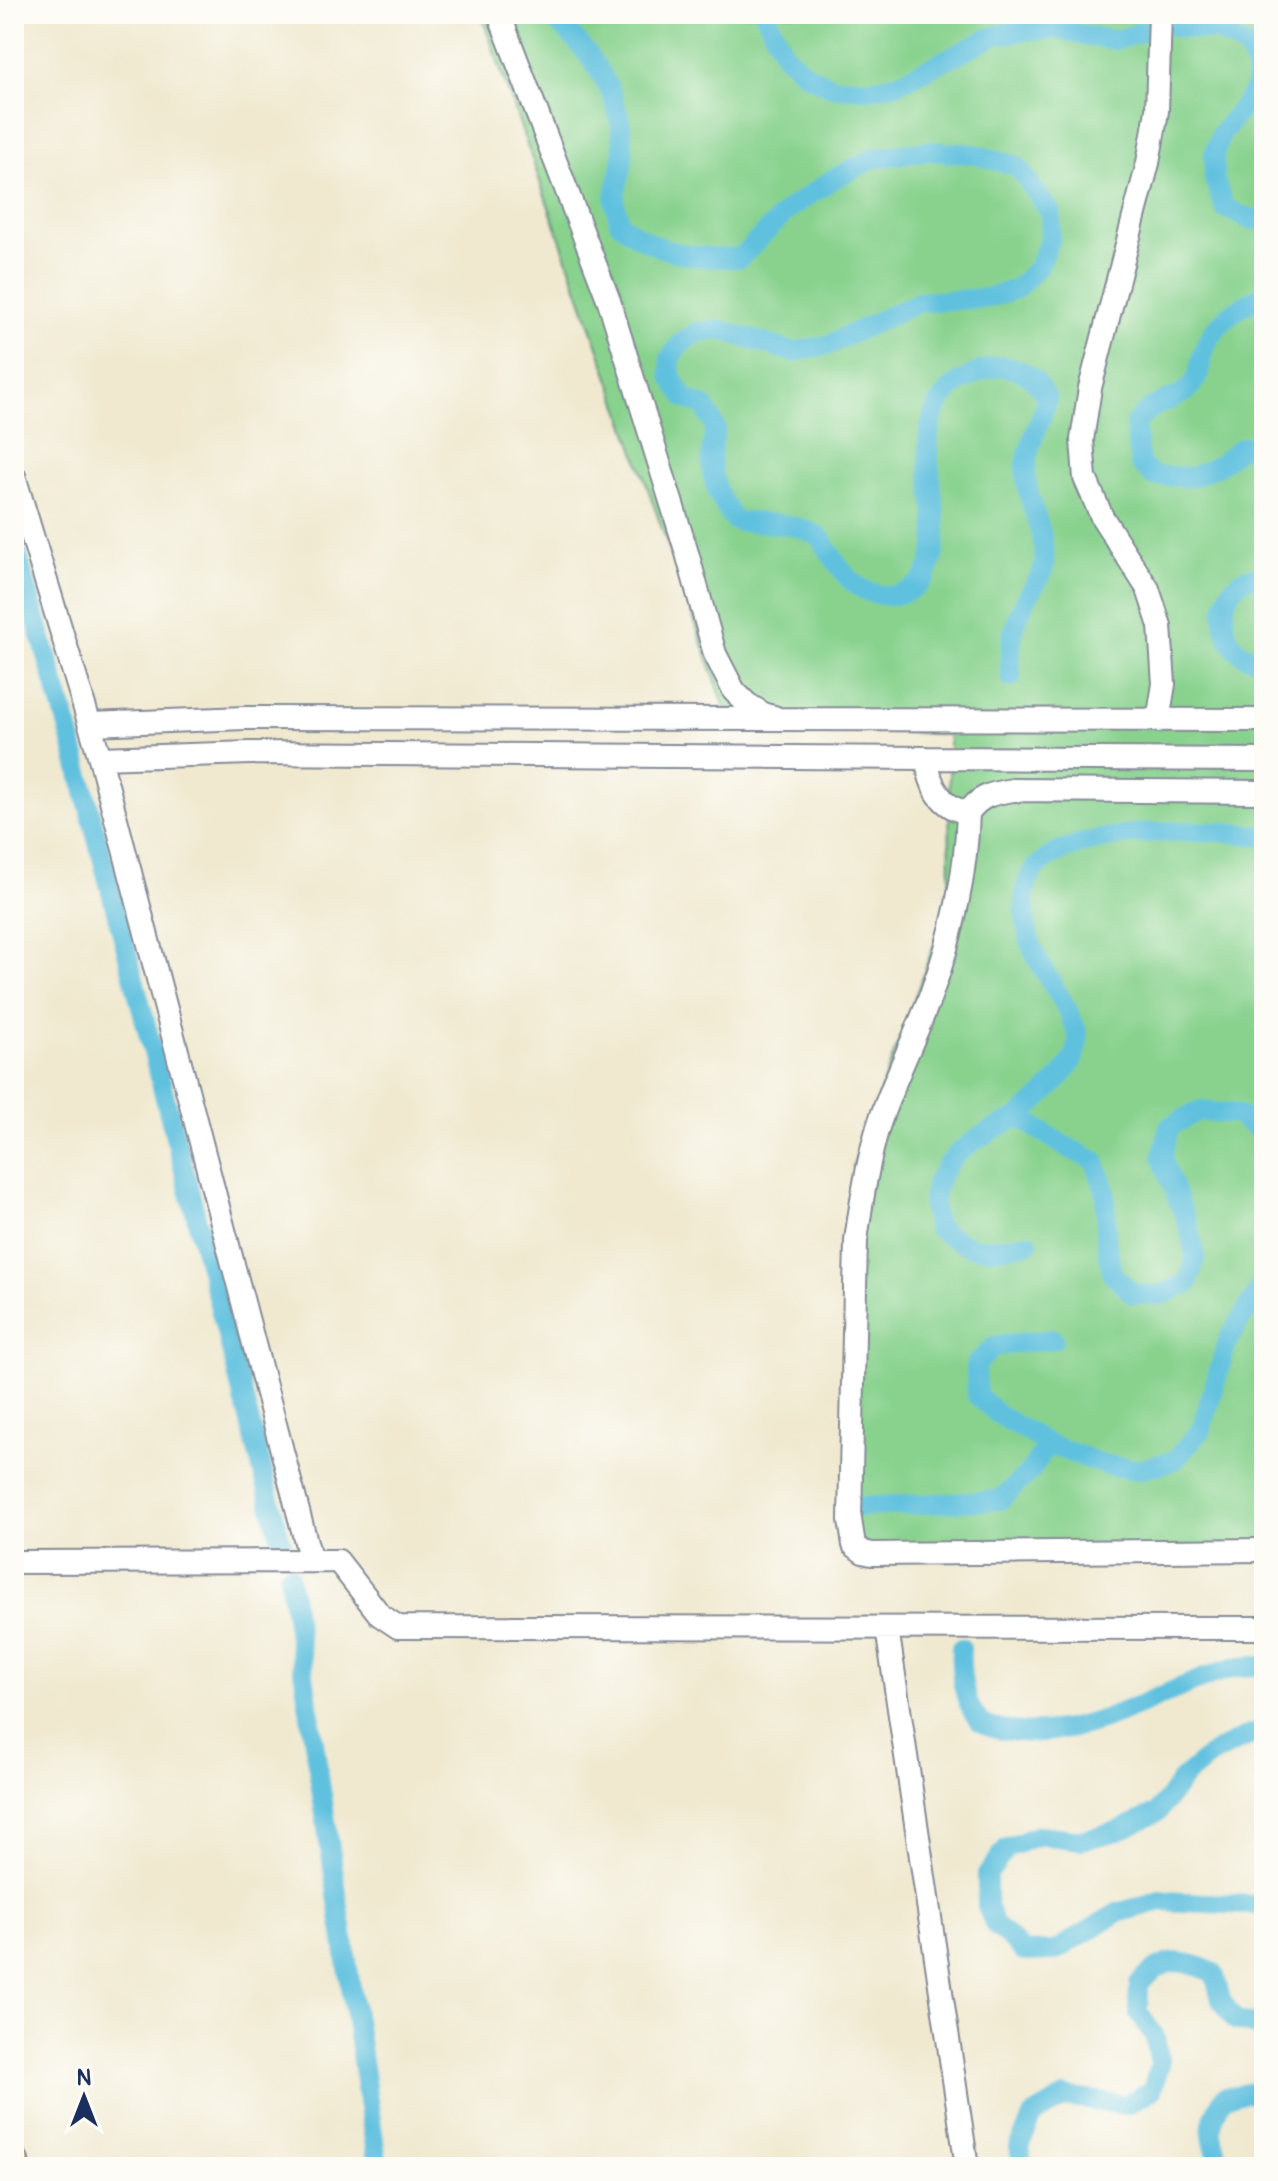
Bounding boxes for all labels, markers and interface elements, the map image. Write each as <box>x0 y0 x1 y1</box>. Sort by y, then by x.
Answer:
north arrow <box>44 2057 124 2137</box>
text: N <box>77 2064 92 2092</box>

